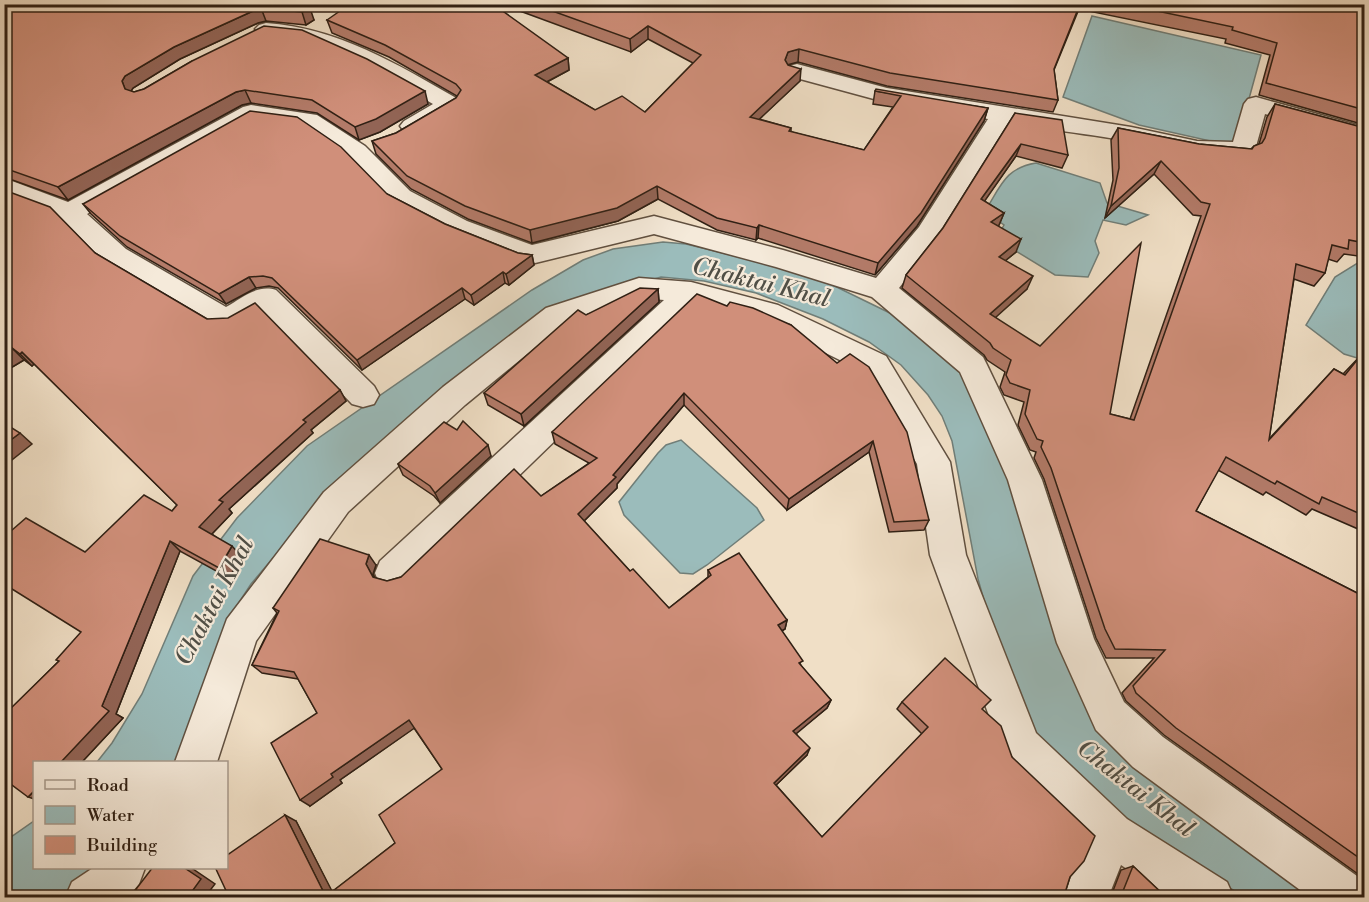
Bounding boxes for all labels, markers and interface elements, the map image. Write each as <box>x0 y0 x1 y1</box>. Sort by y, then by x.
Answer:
water label: Chaktai Khal <box>689 251 833 315</box>
water label: Chaktai Khal <box>169 532 261 671</box>
water label: Chaktai Khal <box>1071 734 1200 844</box>
legend <box>33 761 228 869</box>
text: Road <box>87 774 130 797</box>
text: Water <box>86 804 135 827</box>
text: Building <box>86 834 158 857</box>

